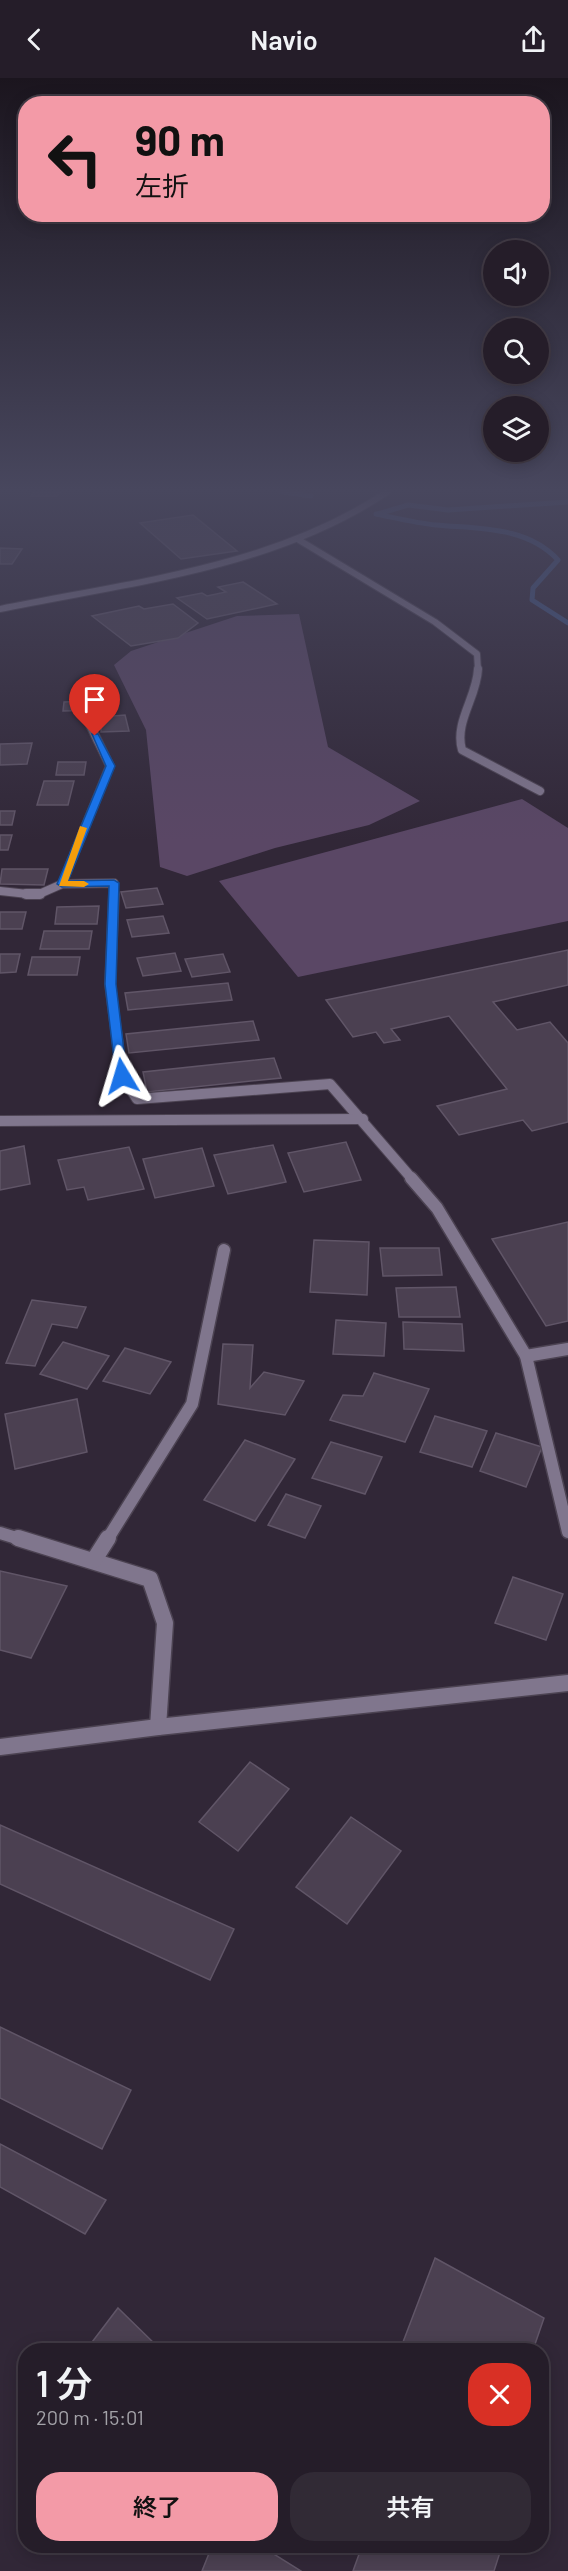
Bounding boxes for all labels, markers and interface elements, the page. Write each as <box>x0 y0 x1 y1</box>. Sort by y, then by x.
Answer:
icon: back <box>18 23 51 56</box>
text: Navio <box>250 23 318 55</box>
icon: share <box>517 23 550 56</box>
text: 90 m <box>135 114 225 164</box>
icon: left <box>36 120 114 198</box>
text: 左折 <box>135 169 189 201</box>
map controls <box>483 240 549 462</box>
button: sound <box>483 240 549 306</box>
button: search <box>483 318 549 384</box>
button: layers <box>483 396 549 462</box>
pin <box>69 674 120 736</box>
icon: arrive <box>78 683 111 716</box>
position arrow <box>90 1044 154 1108</box>
text: 1 分 <box>36 2361 92 2404</box>
button: close <box>468 2363 531 2426</box>
text: 200 m · 15:01 <box>36 2405 144 2429</box>
button: 終了 <box>36 2472 278 2541</box>
button: 共有 <box>290 2472 531 2541</box>

